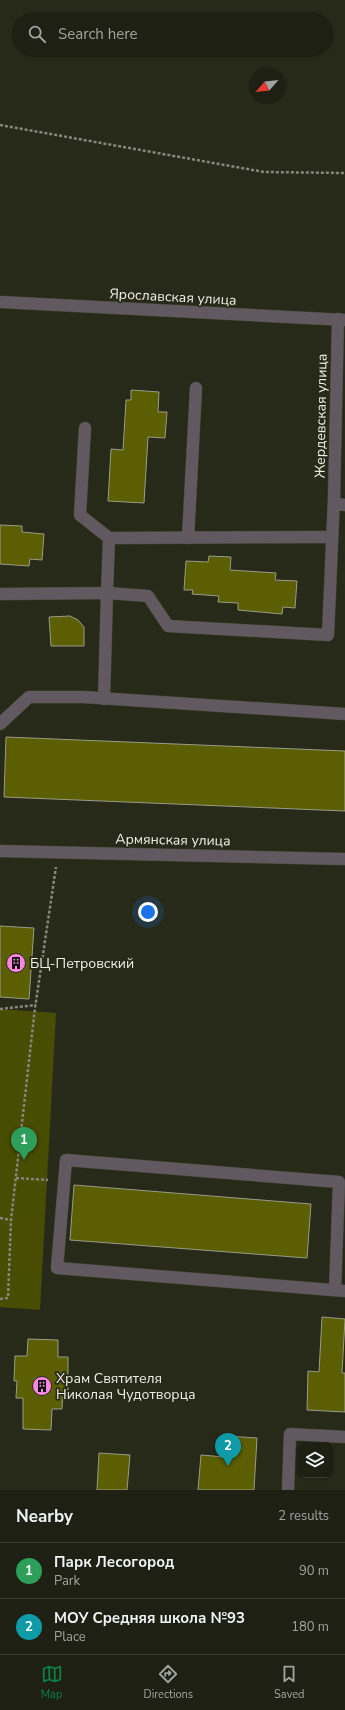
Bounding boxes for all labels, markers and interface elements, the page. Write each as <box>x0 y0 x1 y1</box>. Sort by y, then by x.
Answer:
search box <box>12 12 333 56</box>
icon: search <box>26 23 48 45</box>
text: Search here <box>58 24 138 44</box>
north arrow <box>249 68 285 104</box>
street label: Ярославская улица <box>109 284 237 310</box>
street label: Жердевская улица <box>310 354 332 478</box>
street label: Армянская улица <box>115 829 231 851</box>
your location <box>138 902 158 922</box>
building icon: БЦ-Петровский <box>5 952 27 974</box>
place label: БЦ-Петровский <box>30 954 134 973</box>
pin: 1 <box>11 1127 37 1160</box>
place label: Храм Святителя Николая Чудотворца <box>56 1369 196 1404</box>
building icon: Храм Святителя Николая Чудотворца <box>31 1375 53 1397</box>
pin: 2 <box>215 1433 241 1466</box>
map controls <box>297 1442 333 1478</box>
button: layers <box>297 1442 333 1478</box>
text: Nearby <box>16 1505 73 1528</box>
text: 2 results <box>278 1507 329 1525</box>
text: Парк Лесогород <box>54 1552 174 1572</box>
text: 1 <box>25 1562 33 1580</box>
text: 90 m <box>299 1562 329 1580</box>
text: Park <box>54 1572 80 1590</box>
text: МОУ Средняя школа №93 <box>54 1608 245 1628</box>
text: 2 <box>25 1618 33 1636</box>
text: 180 m <box>291 1618 329 1636</box>
text: Place <box>54 1628 86 1646</box>
tab: Map <box>41 1663 63 1702</box>
tab: Directions <box>144 1663 193 1702</box>
tab: Saved <box>274 1663 304 1702</box>

